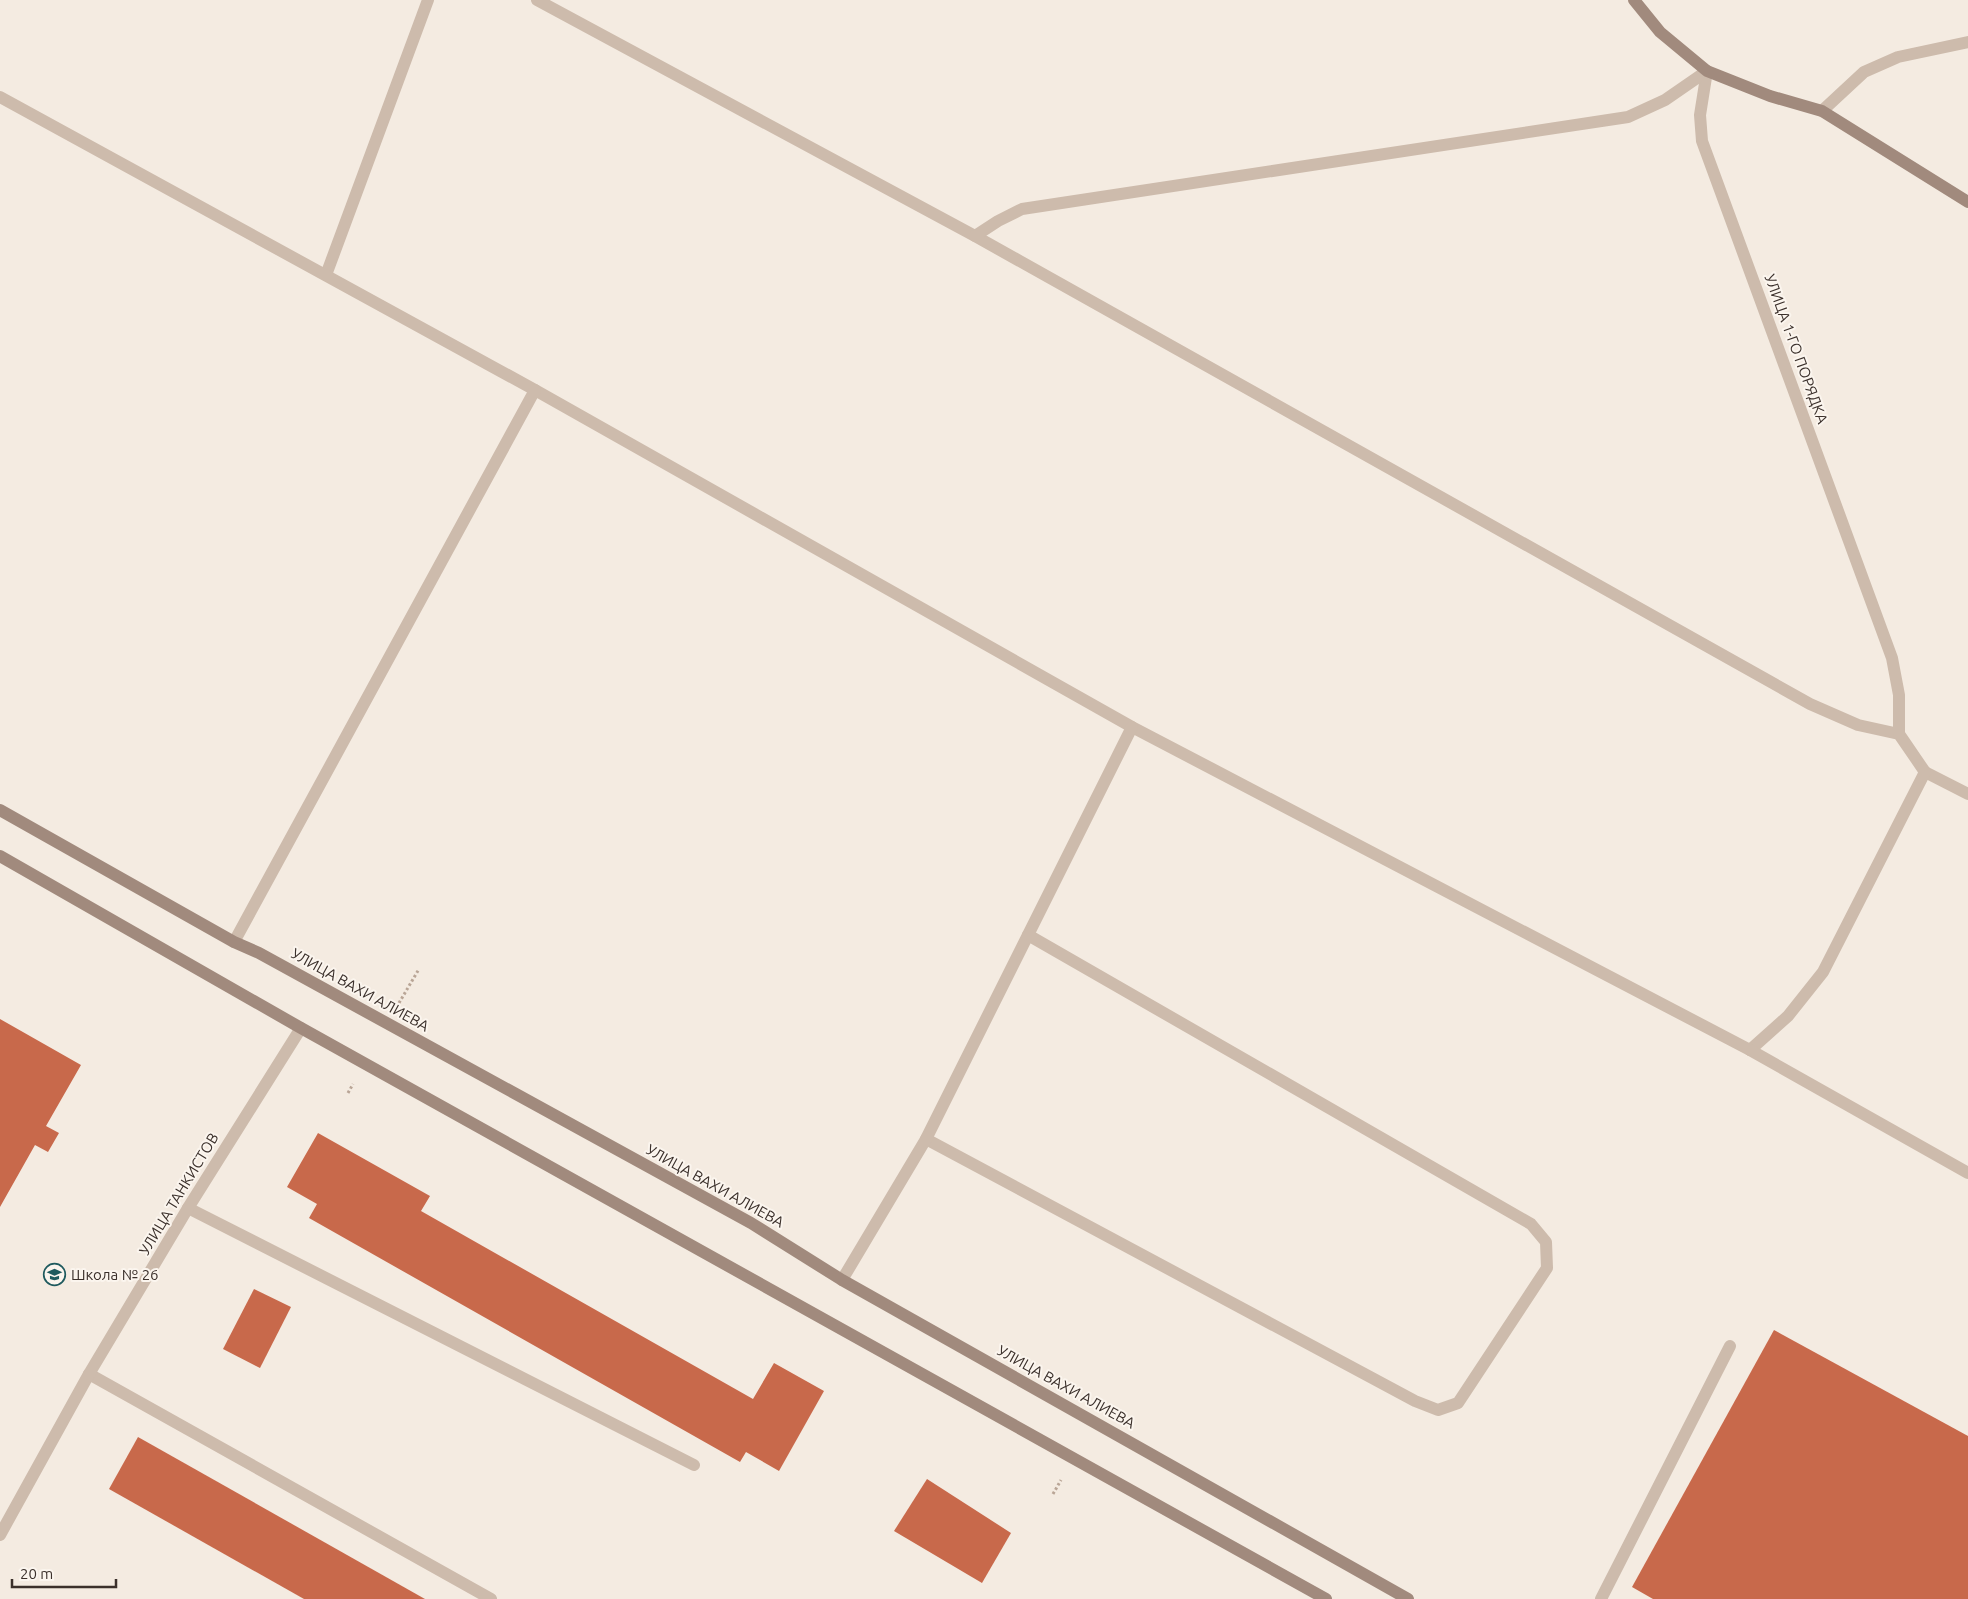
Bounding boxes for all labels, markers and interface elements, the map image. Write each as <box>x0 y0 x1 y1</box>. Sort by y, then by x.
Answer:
street label: УЛИЦА 1-ГО ПОРЯДКА <box>1761 272 1832 426</box>
street label: УЛИЦА ВАХИ АЛИЕВА <box>288 945 432 1035</box>
street label: УЛИЦА ТАНКИСТОВ <box>135 1130 222 1258</box>
street label: УЛИЦА ВАХИ АЛИЕВА <box>643 1141 787 1231</box>
school or university icon: Школа № 26 <box>43 1263 67 1287</box>
place label: Школа № 26 <box>71 1266 159 1283</box>
street label: УЛИЦА ВАХИ АЛИЕВА <box>994 1342 1138 1432</box>
scale bar <box>12 1556 116 1588</box>
text: 20 m <box>20 1565 53 1582</box>

